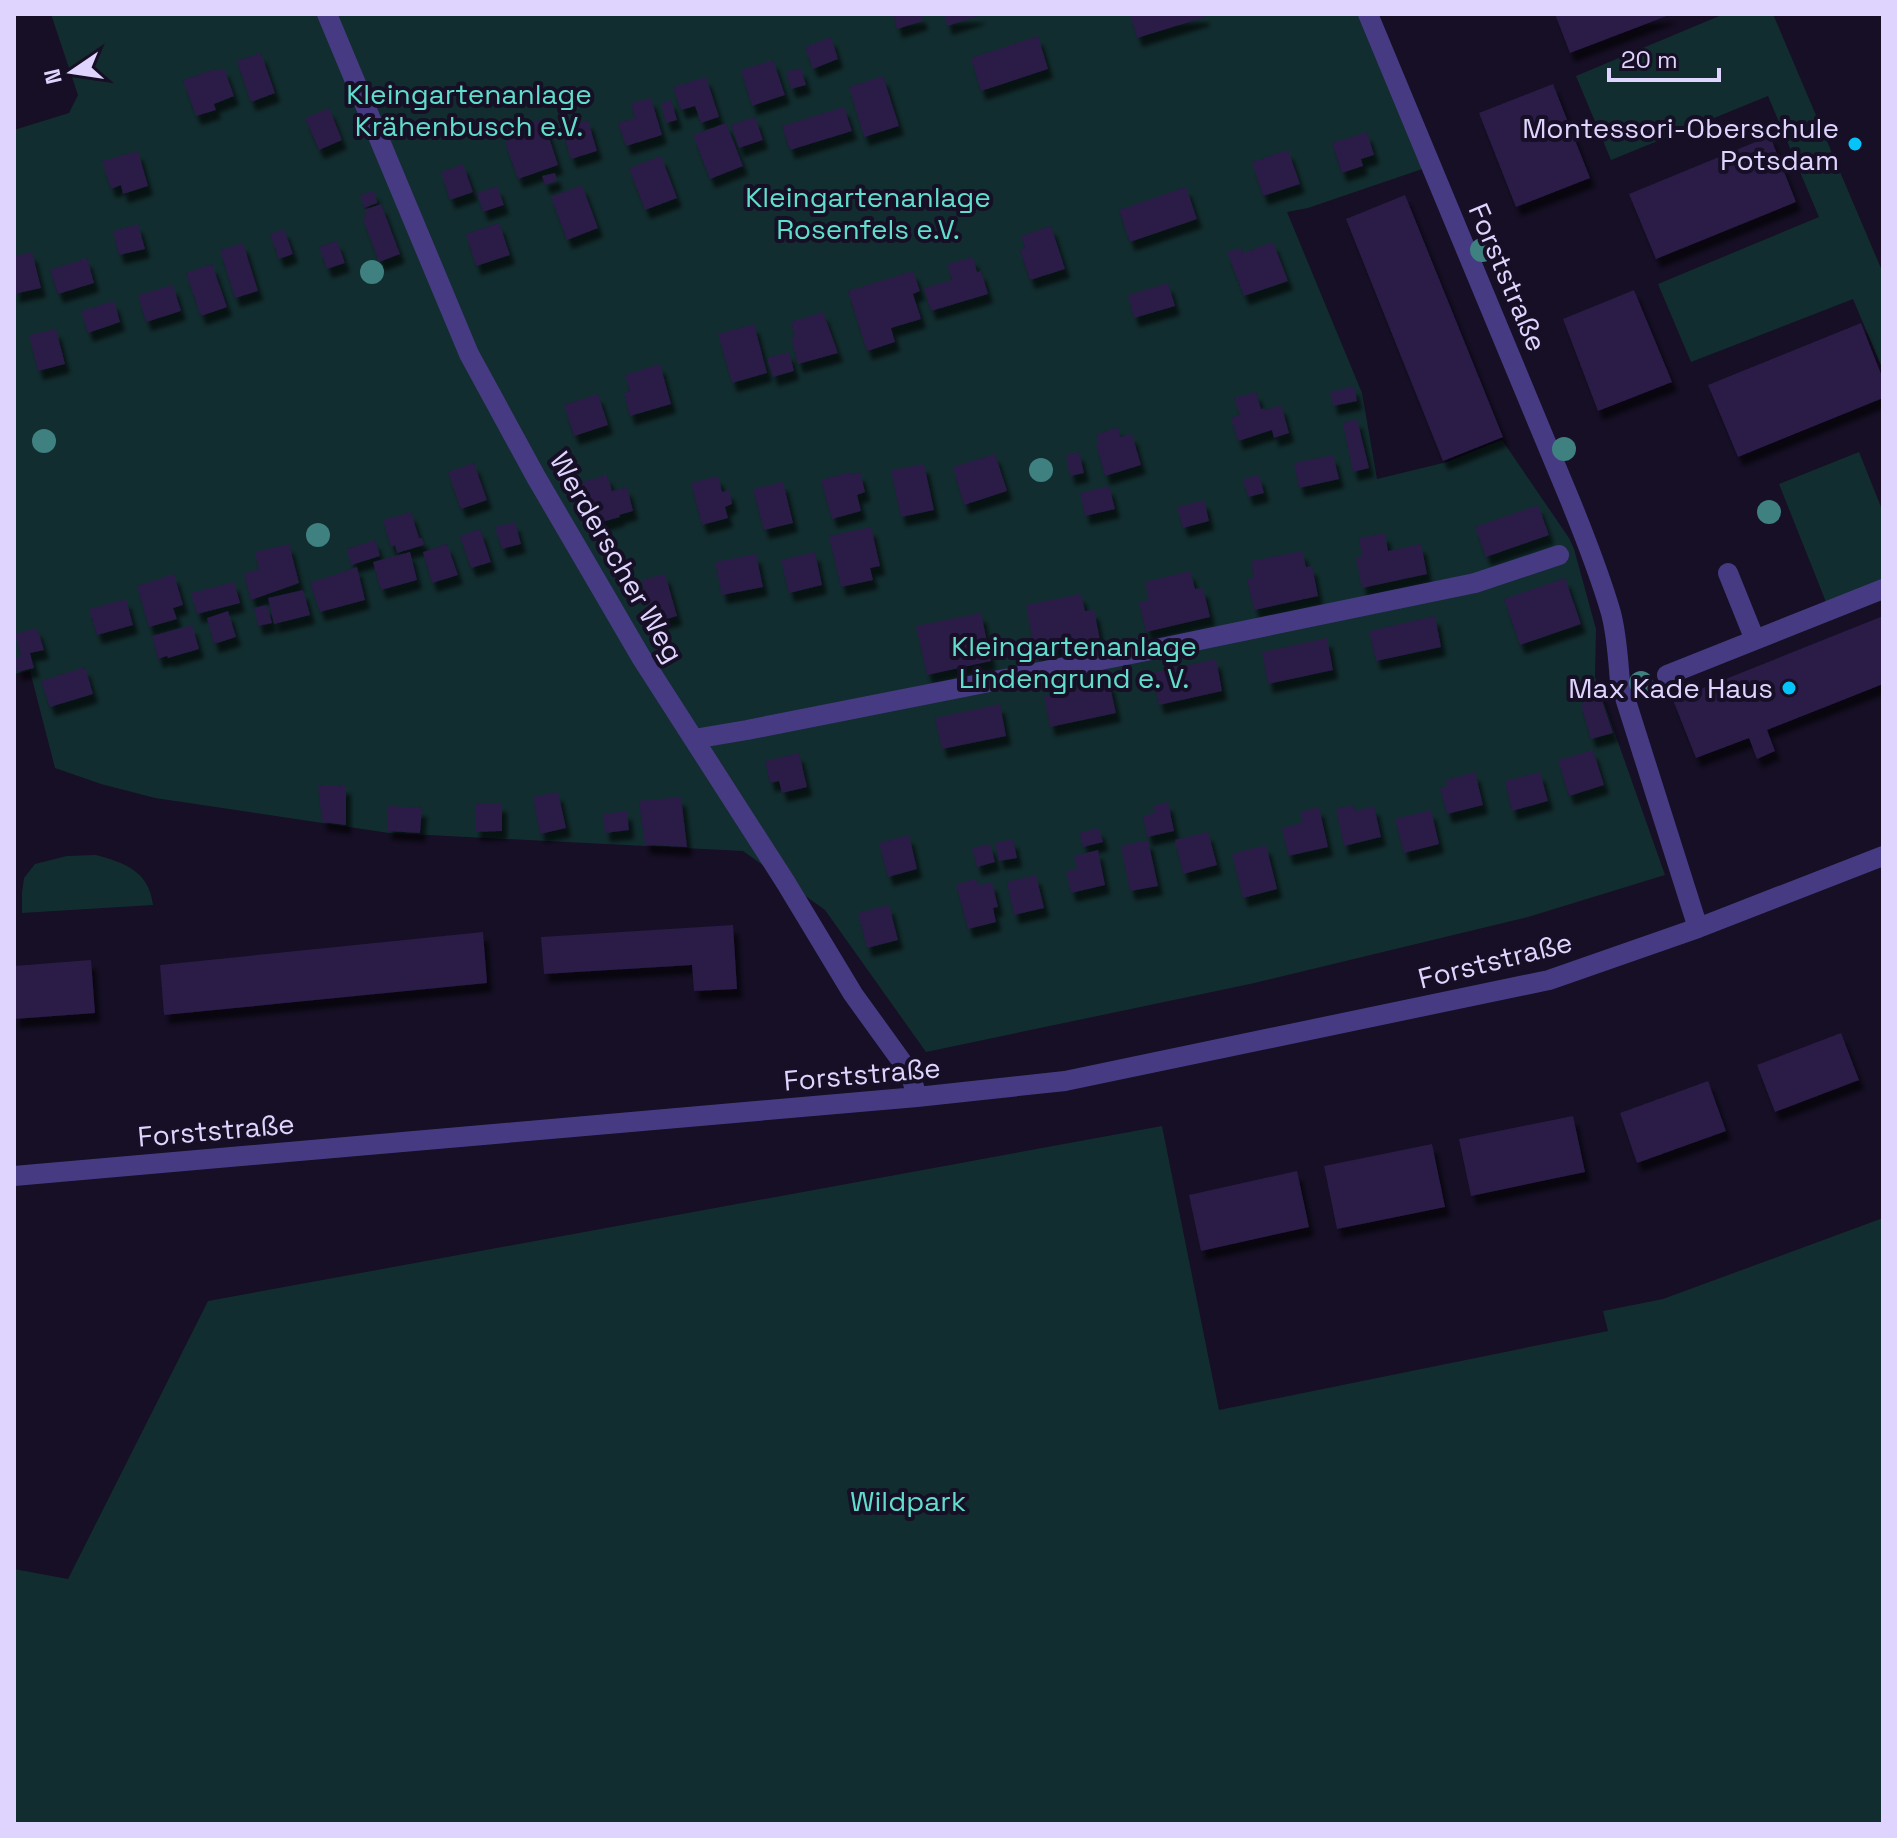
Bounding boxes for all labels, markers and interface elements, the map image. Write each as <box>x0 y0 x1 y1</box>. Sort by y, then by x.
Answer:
north arrow <box>32 32 112 112</box>
scale bar <box>1609 32 1719 82</box>
text: 20 m <box>1621 44 1678 75</box>
text: N <box>37 66 68 87</box>
park label: Kleingartenanlage Krähenbusch e.V. <box>346 76 592 144</box>
place label: Montessori-Oberschule Potsdam <box>1522 110 1839 178</box>
marker: Montessori-Oberschule Potsdam <box>1846 135 1864 153</box>
park label: Kleingartenanlage Rosenfels e.V. <box>745 179 991 247</box>
street label: Forststraße <box>1461 197 1555 357</box>
street label: Werderscher Weg <box>542 445 692 669</box>
park label: Kleingartenanlage Lindengrund e. V. <box>951 628 1197 696</box>
place label: Max Kade Haus <box>1568 670 1773 706</box>
marker: Max Kade Haus <box>1780 679 1798 697</box>
street label: Forststraße <box>1414 923 1576 997</box>
street label: Forststraße <box>782 1049 942 1099</box>
street label: Forststraße <box>136 1105 296 1155</box>
park label: Wildpark <box>850 1483 966 1519</box>

